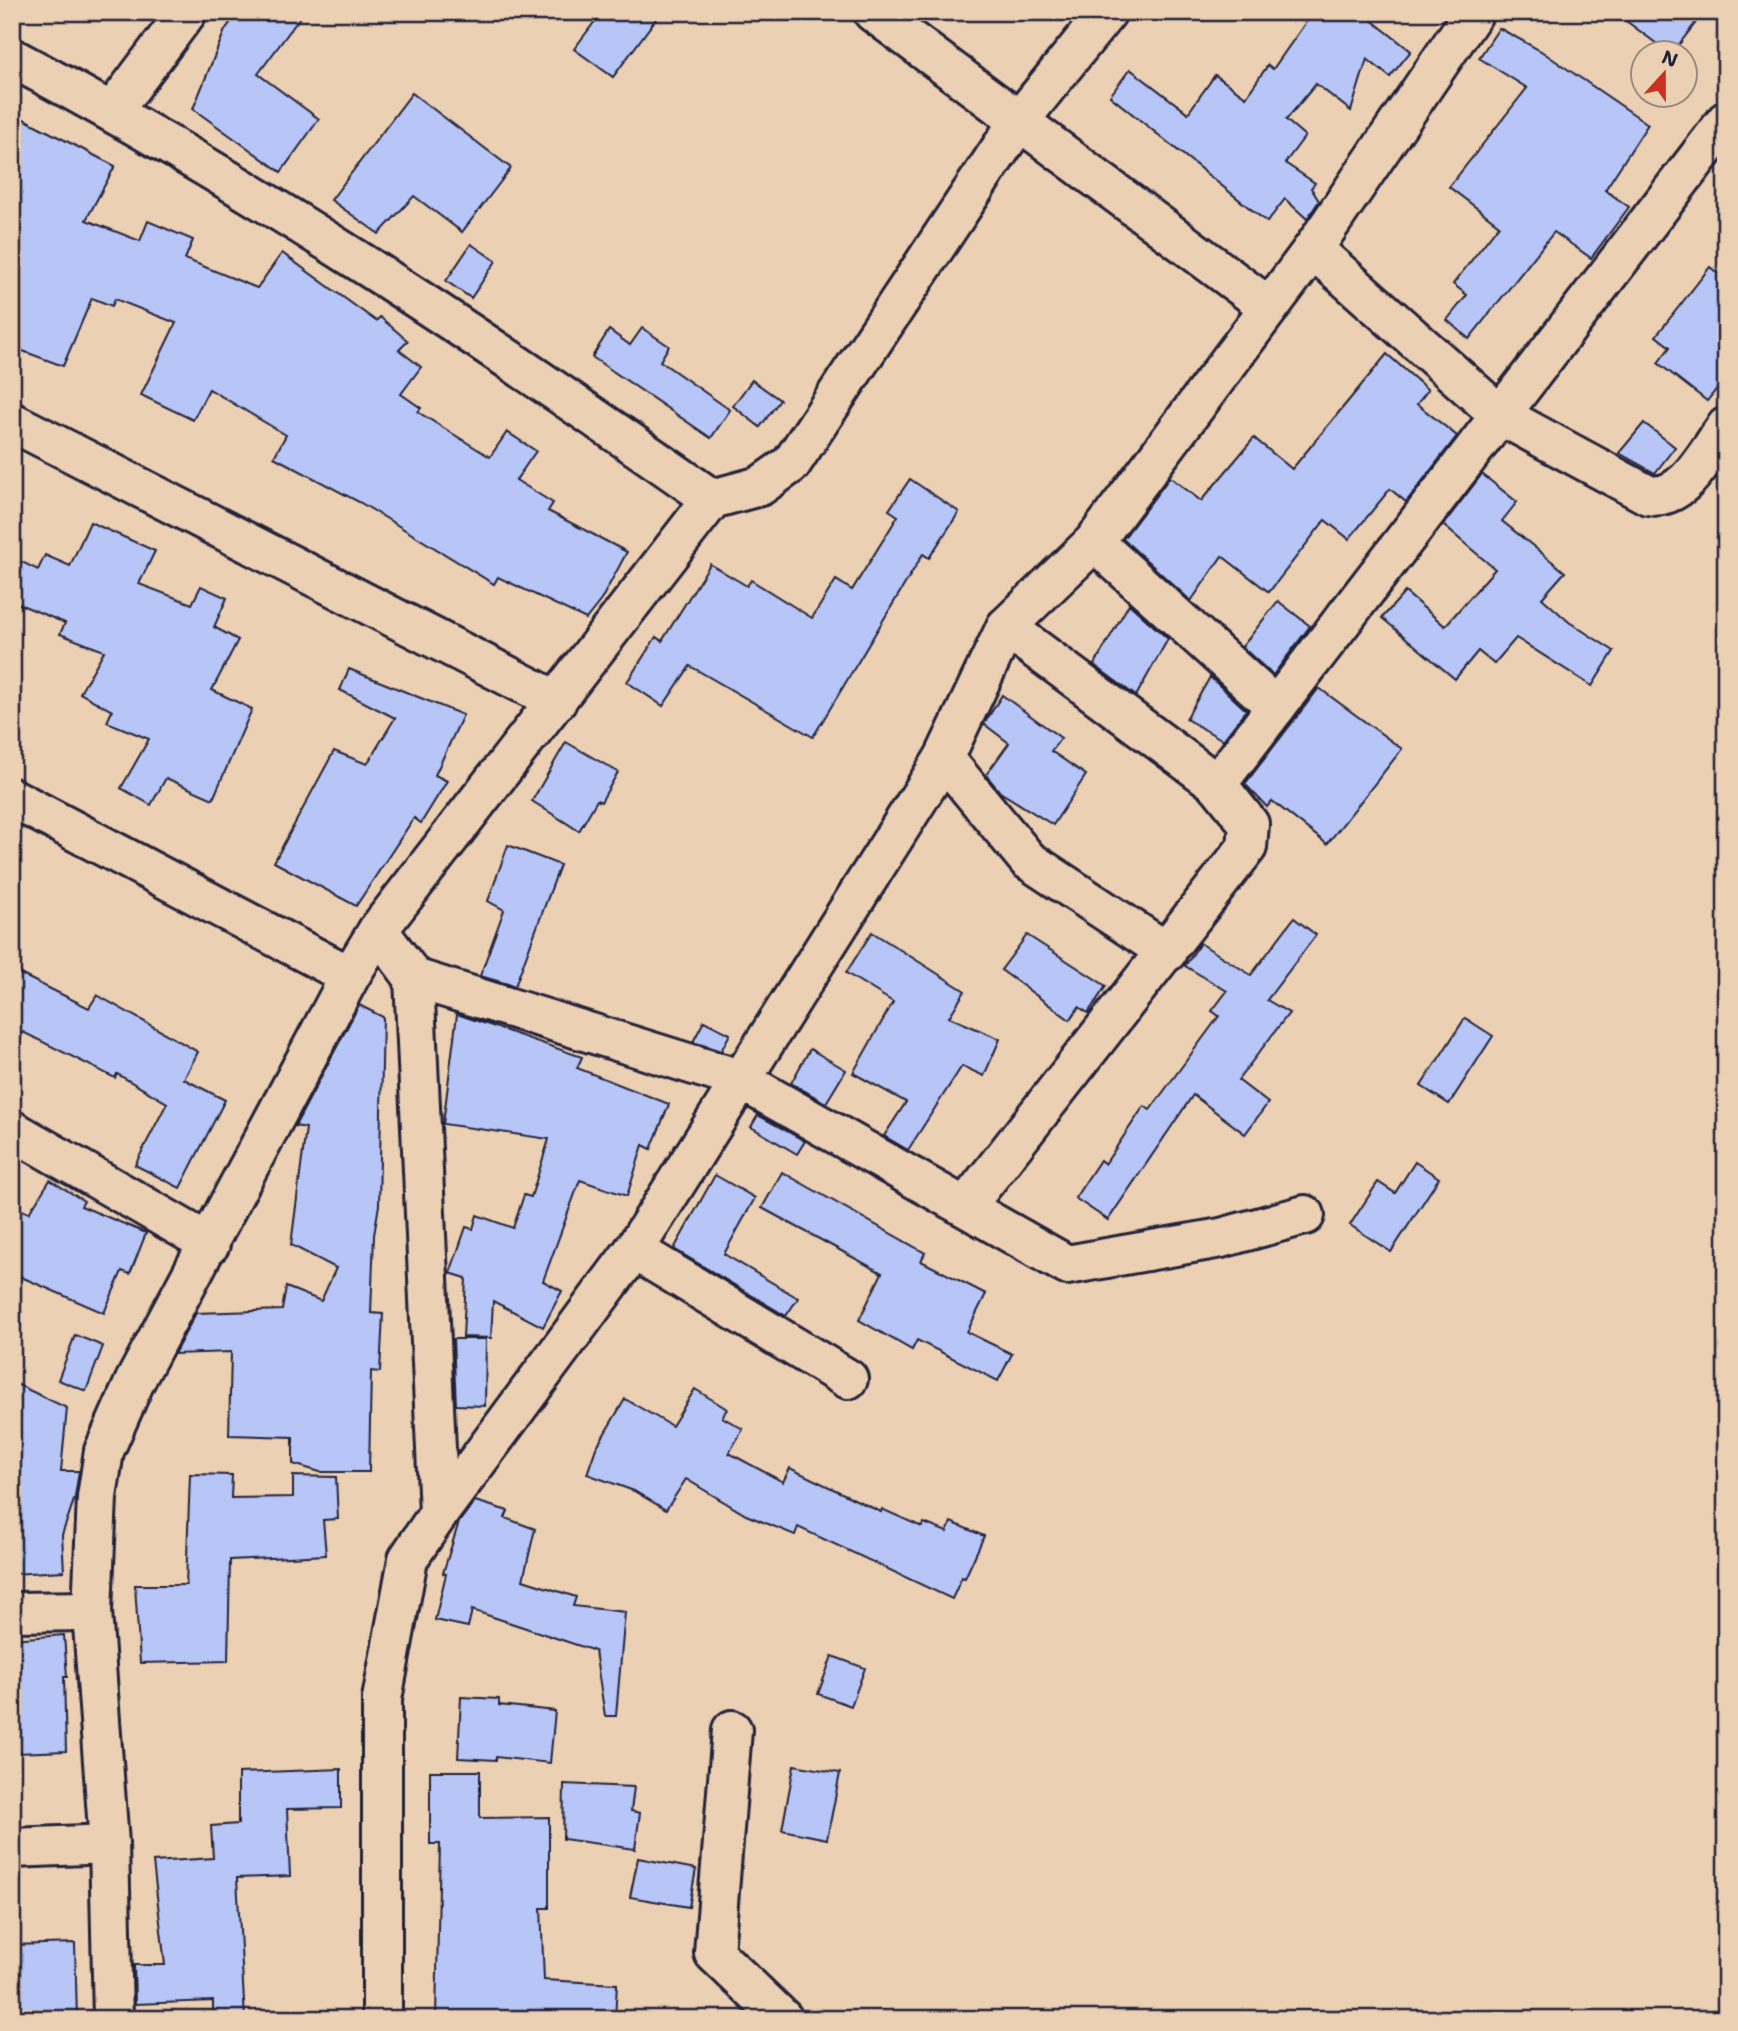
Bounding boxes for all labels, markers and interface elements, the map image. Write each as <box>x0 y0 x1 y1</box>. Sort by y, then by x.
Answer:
north arrow <box>1630 38 1700 108</box>
text: N <box>1658 44 1681 73</box>

